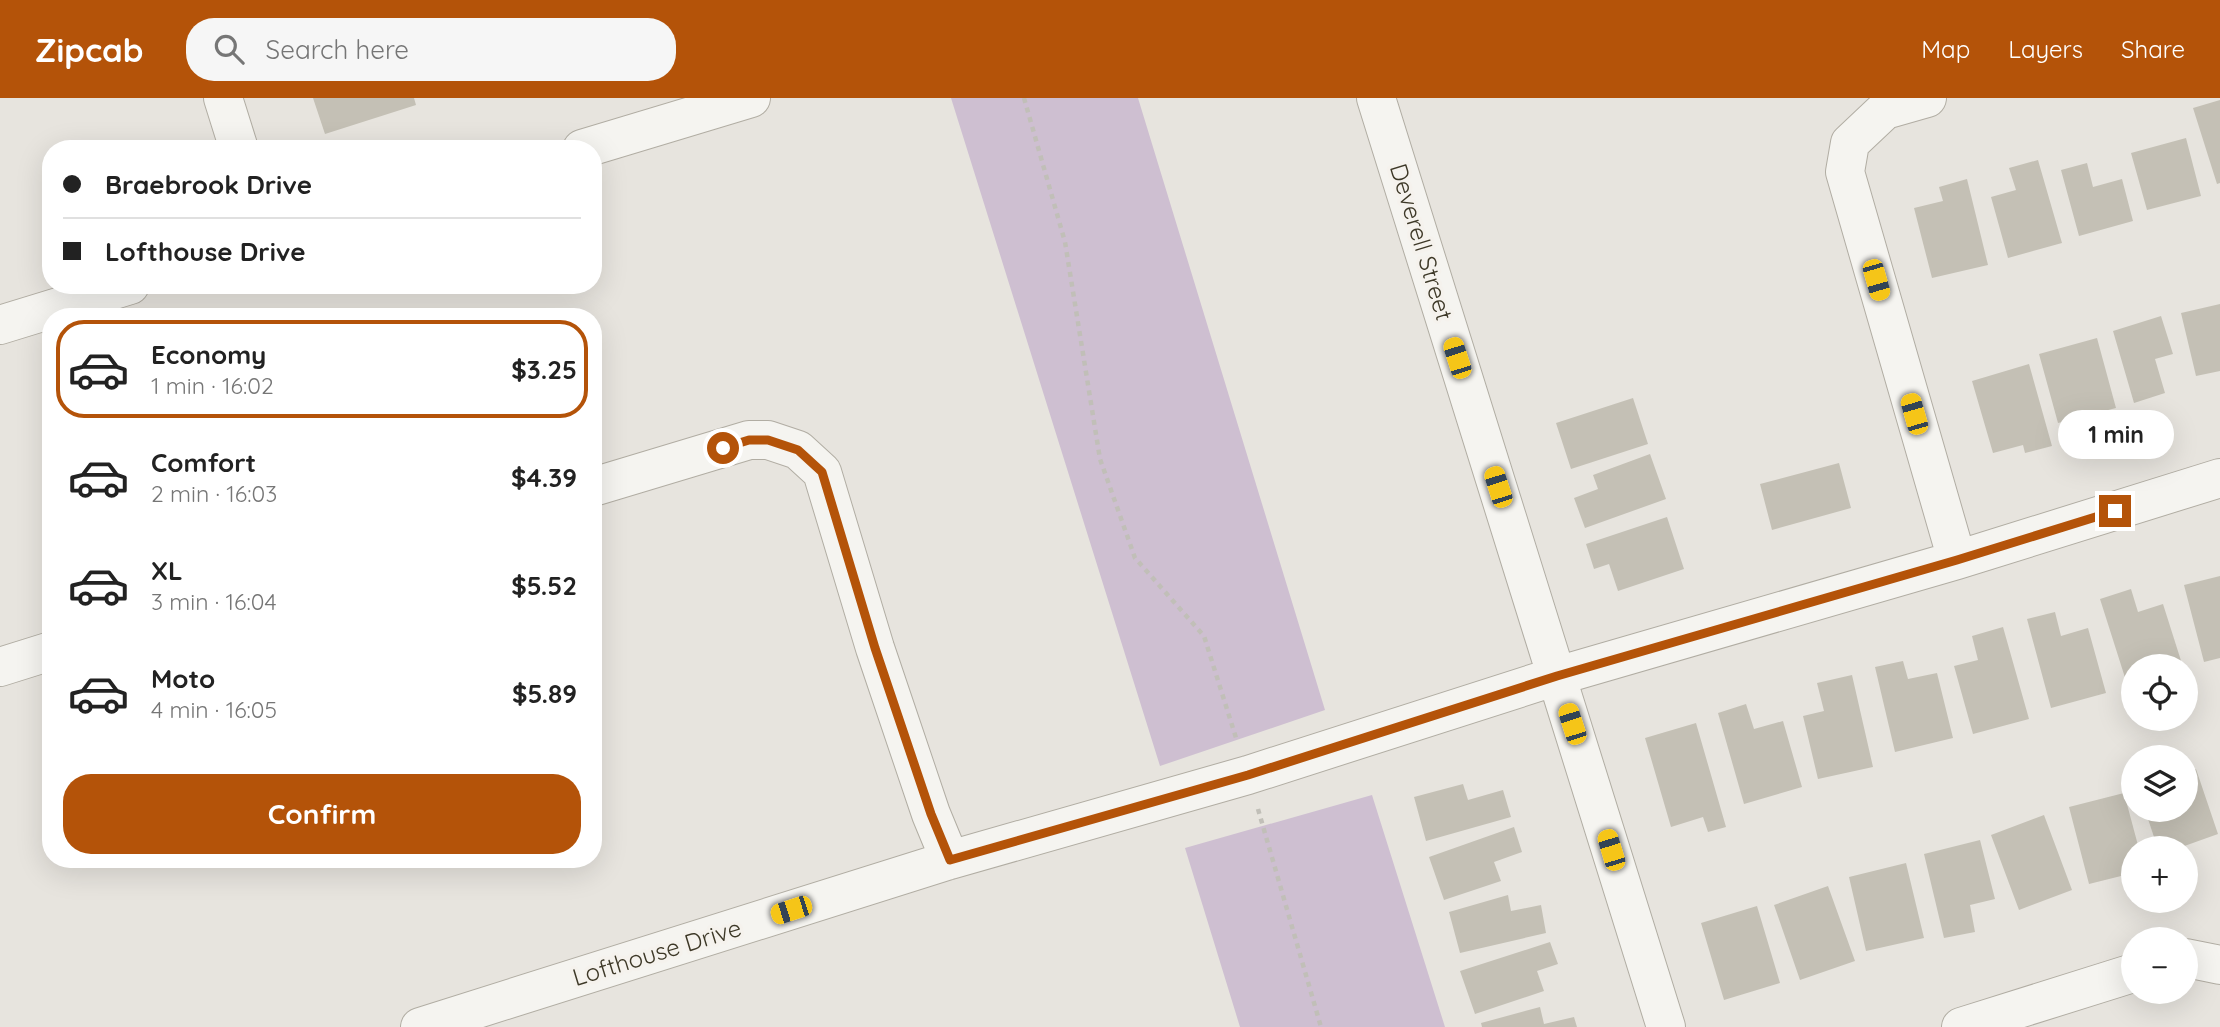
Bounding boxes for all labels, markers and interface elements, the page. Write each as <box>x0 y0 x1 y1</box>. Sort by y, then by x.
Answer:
search box <box>186 18 676 81</box>
text: Zipcab <box>35 29 144 70</box>
icon: search <box>210 30 248 68</box>
text: Search here <box>266 33 409 66</box>
text: Map <box>1921 34 1970 64</box>
text: Layers <box>2008 34 2083 64</box>
text: Share <box>2121 34 2185 64</box>
street label: Deverell Street <box>1384 160 1460 324</box>
text: Braebrook Drive <box>105 168 312 201</box>
text: Lofthouse Drive <box>105 235 306 268</box>
car <box>1861 257 1892 303</box>
car <box>1441 335 1474 381</box>
icon: car <box>67 338 130 401</box>
text: Economy <box>151 338 266 371</box>
text: $3.25 <box>511 353 577 386</box>
text: 1 min · 16:02 <box>151 371 274 400</box>
car <box>1899 391 1930 437</box>
callout: 1 min <box>2057 410 2173 458</box>
text: 1 min <box>2088 420 2144 449</box>
route start <box>707 432 739 464</box>
icon: car <box>67 446 130 509</box>
text: Comfort <box>151 446 256 479</box>
text: $4.39 <box>511 461 577 494</box>
car <box>1482 464 1515 510</box>
text: 2 min · 16:03 <box>151 479 277 508</box>
route end <box>2099 495 2131 527</box>
icon: car <box>67 554 130 617</box>
text: XL <box>151 554 183 587</box>
text: $5.52 <box>511 569 577 602</box>
text: 3 min · 16:04 <box>151 587 277 616</box>
map controls <box>2121 654 2198 1004</box>
button: locate <box>2121 654 2198 731</box>
icon: car <box>67 662 130 725</box>
text: Moto <box>151 662 215 695</box>
text: $5.89 <box>512 677 577 710</box>
text: 4 min · 16:05 <box>151 695 277 724</box>
car <box>1556 701 1589 747</box>
button: layers <box>2121 745 2198 822</box>
button: Confirm <box>63 774 581 854</box>
car <box>1595 827 1628 873</box>
button: + <box>2121 836 2198 913</box>
car <box>768 894 815 926</box>
street label: Lofthouse Drive <box>569 912 745 992</box>
button: − <box>2121 927 2198 1004</box>

